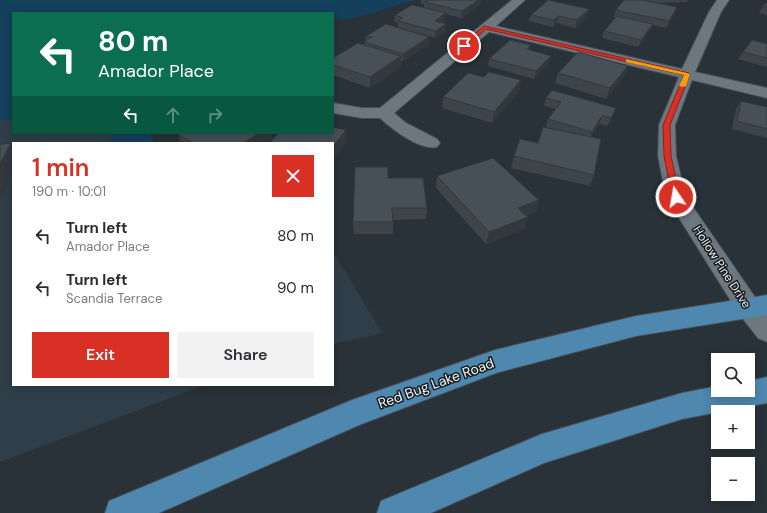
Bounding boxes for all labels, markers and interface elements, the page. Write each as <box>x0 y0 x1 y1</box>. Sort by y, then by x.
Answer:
text: 80 m <box>98 23 168 60</box>
icon: left <box>32 28 84 80</box>
pin <box>447 29 481 63</box>
icon: arrive <box>453 35 475 57</box>
text: Amador Place <box>98 59 214 83</box>
icon: left <box>120 104 142 126</box>
icon: ahead <box>162 104 184 126</box>
icon: right <box>204 104 226 126</box>
text: 1 min <box>32 152 89 183</box>
button: close <box>272 155 314 197</box>
position arrow <box>655 176 697 218</box>
text: 190 m · 10:01 <box>32 183 106 200</box>
text: Turn left <box>66 218 127 238</box>
street label: Hollow Pine Drive <box>689 223 755 311</box>
icon: left <box>32 225 54 247</box>
text: 80 m <box>277 226 314 246</box>
text: Amador Place <box>66 238 150 255</box>
text: Turn left <box>66 270 127 290</box>
icon: left <box>32 277 54 299</box>
text: 90 m <box>277 278 314 298</box>
text: Scandia Terrace <box>66 290 162 307</box>
button: Exit <box>32 332 169 378</box>
button: Share <box>177 332 314 378</box>
map controls <box>711 353 755 501</box>
button: search <box>711 353 755 397</box>
street label: Red Bug Lake Road <box>376 354 496 412</box>
button: + <box>711 405 755 449</box>
button: − <box>711 457 755 501</box>

